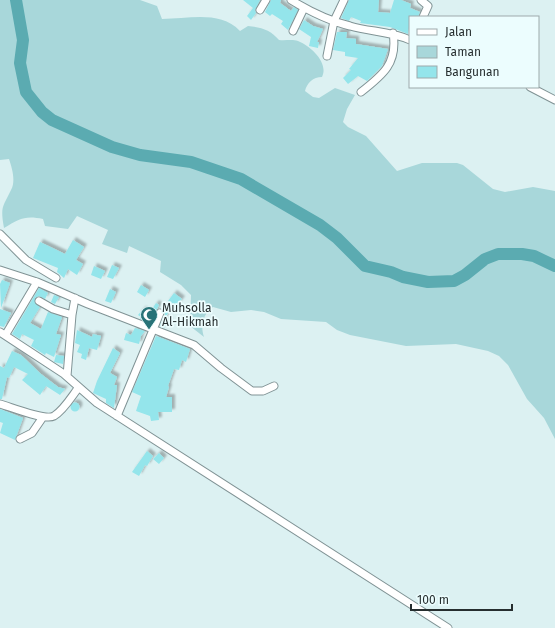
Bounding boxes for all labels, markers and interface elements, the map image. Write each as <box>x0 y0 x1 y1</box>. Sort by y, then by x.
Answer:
legend <box>409 16 539 88</box>
text: Jalan <box>445 25 472 39</box>
text: Taman <box>445 45 481 59</box>
text: Bangunan <box>445 65 500 79</box>
place label: Muhsolla Al-Hikmah <box>162 301 219 329</box>
mosque icon: Muhsolla Al-Hikmah <box>139 305 159 330</box>
scale bar <box>411 586 512 612</box>
text: 100 m <box>417 593 449 607</box>

